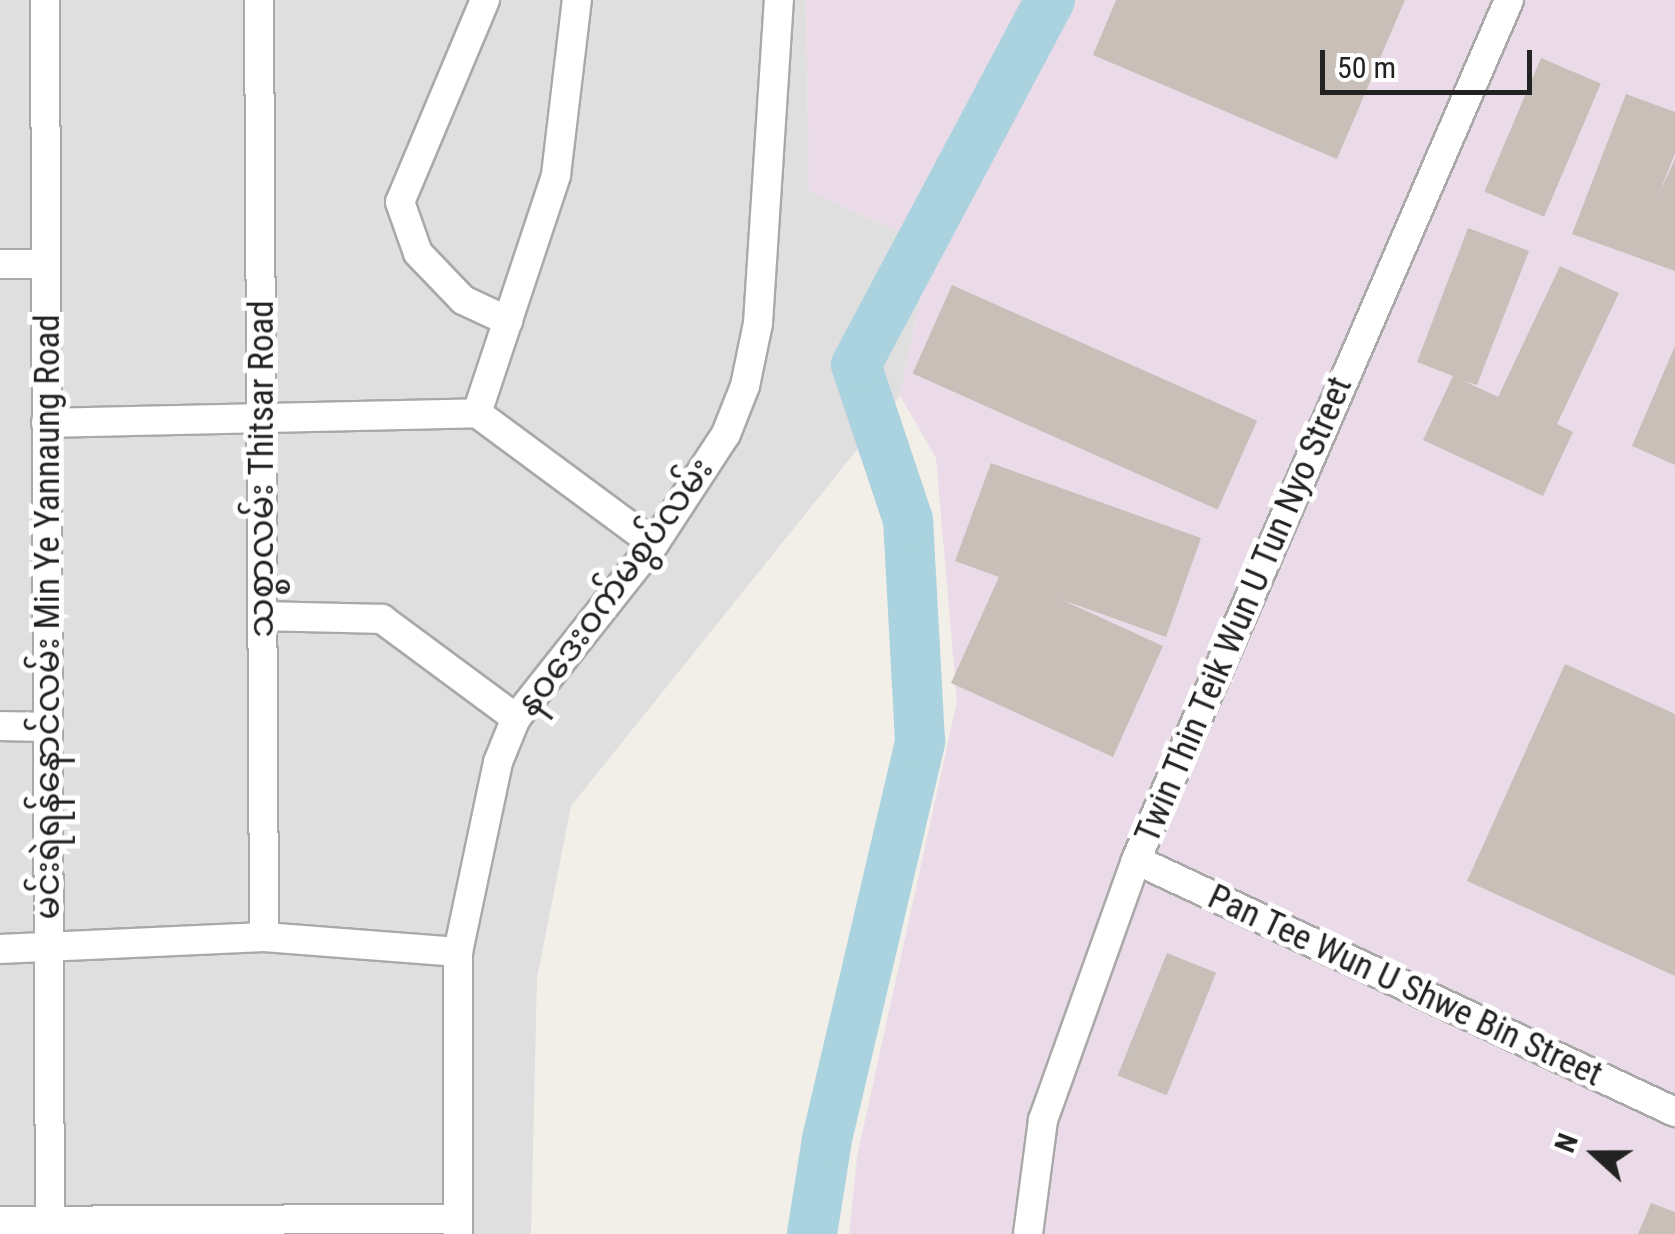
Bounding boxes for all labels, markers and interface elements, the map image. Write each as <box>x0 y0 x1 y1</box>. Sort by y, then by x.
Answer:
scale bar <box>1325 30 1538 92</box>
text: 50 m <box>1337 50 1396 85</box>
street label: သစ္စာလမ်း Thitsar Road <box>241 300 283 638</box>
street label: မင်းရဲရန်နောင်လမ်း Min Ye Yannaung Road <box>27 314 69 920</box>
street label: Twin Thin Teik Wun U Tun Nyo Street <box>1126 370 1362 850</box>
street label: နဝဒေးဝက်မစွပ်လမ်း <box>507 450 723 724</box>
street label: Pan Tee Wun U Shwe Bin Street <box>1201 876 1609 1096</box>
north arrow <box>1545 1104 1645 1204</box>
text: N <box>1548 1129 1585 1157</box>

